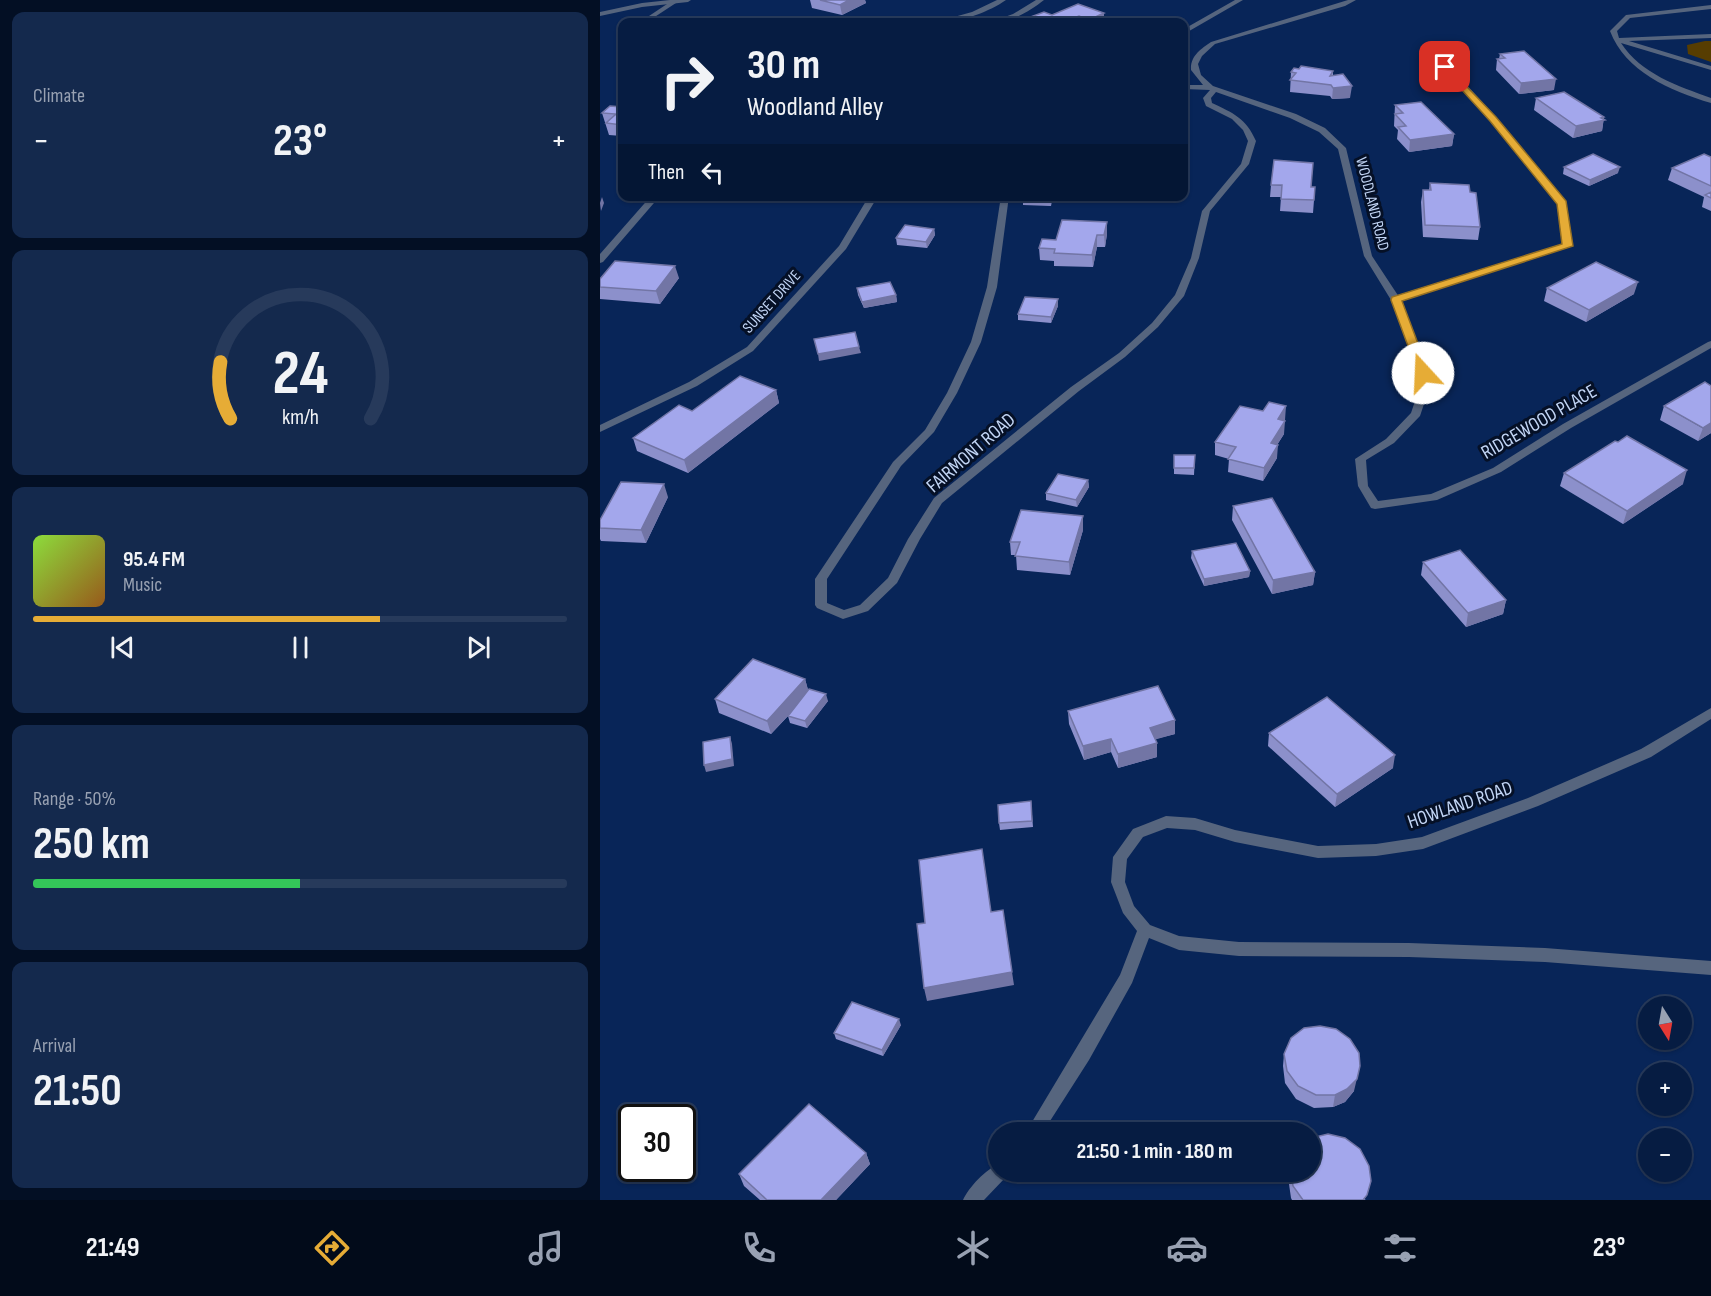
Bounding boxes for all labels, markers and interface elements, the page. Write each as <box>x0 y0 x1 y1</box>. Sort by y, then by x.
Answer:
text: 30 m <box>747 40 820 91</box>
pin <box>1419 41 1470 92</box>
icon: right <box>648 42 726 120</box>
icon: arrive <box>1428 50 1461 83</box>
text: Climate <box>33 84 85 108</box>
text: Woodland Alley <box>747 91 883 123</box>
text: 23° <box>273 114 327 169</box>
text: − <box>33 121 49 161</box>
text: + <box>551 121 567 161</box>
street label: WOODLAND ROAD <box>1351 155 1393 253</box>
icon: left <box>696 156 729 189</box>
text: Then <box>648 159 684 186</box>
street label: SUNSET DRIVE <box>739 267 805 337</box>
text: 24 <box>272 338 328 413</box>
position arrow <box>1391 341 1455 405</box>
street label: RIDGEWOOD PLACE <box>1477 379 1601 465</box>
text: km/h <box>281 406 319 431</box>
street label: FAIRMONT ROAD <box>922 408 1020 498</box>
text: 95.4 FM <box>123 546 185 573</box>
text: Music <box>123 573 162 597</box>
icon: previous <box>106 631 139 664</box>
icon: pause <box>284 631 317 664</box>
icon: next <box>462 631 495 664</box>
street label: HOWLAND ROAD <box>1404 776 1516 834</box>
text: Range · 50% <box>33 787 116 811</box>
text: 250 km <box>33 817 150 872</box>
north arrow <box>1638 996 1692 1050</box>
map controls <box>1638 996 1692 1182</box>
text: Arrival <box>33 1034 76 1058</box>
button: + <box>1638 1062 1692 1116</box>
text: 21:50 <box>33 1064 122 1119</box>
speed limit sign: 30 <box>618 1104 696 1182</box>
button: − <box>1638 1128 1692 1182</box>
text: 21:50 · 1 min · 180 m <box>1077 1138 1232 1165</box>
icon: directions <box>311 1227 353 1269</box>
icon: music <box>525 1227 567 1269</box>
icon: phone <box>738 1227 780 1269</box>
icon: climate <box>952 1227 994 1269</box>
icon: car <box>1166 1227 1208 1269</box>
icon: filters <box>1379 1227 1421 1269</box>
text: 21:49 <box>86 1232 140 1264</box>
text: 23° <box>1593 1232 1625 1264</box>

